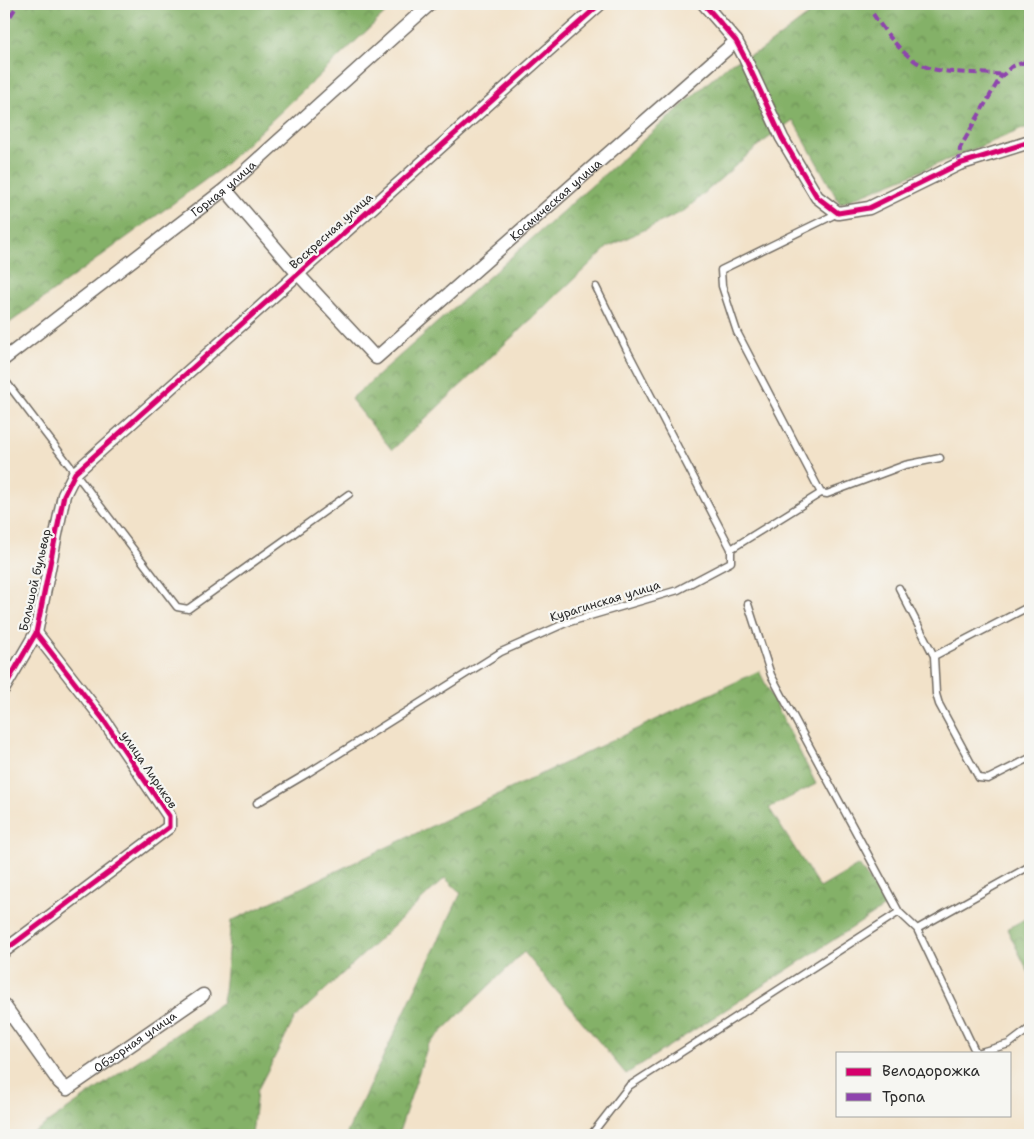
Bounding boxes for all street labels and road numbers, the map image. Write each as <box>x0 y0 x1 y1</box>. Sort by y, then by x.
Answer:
street label: Космическая улица <box>507 155 605 244</box>
street label: Горная улица <box>188 156 260 220</box>
street label: Воскресная улица <box>286 189 377 273</box>
street label: Большой бульвар <box>15 527 55 633</box>
street label: Курагинская улица <box>548 576 663 625</box>
street label: улица Лириков <box>117 728 181 812</box>
street label: Обзорная улица <box>90 1007 180 1076</box>

